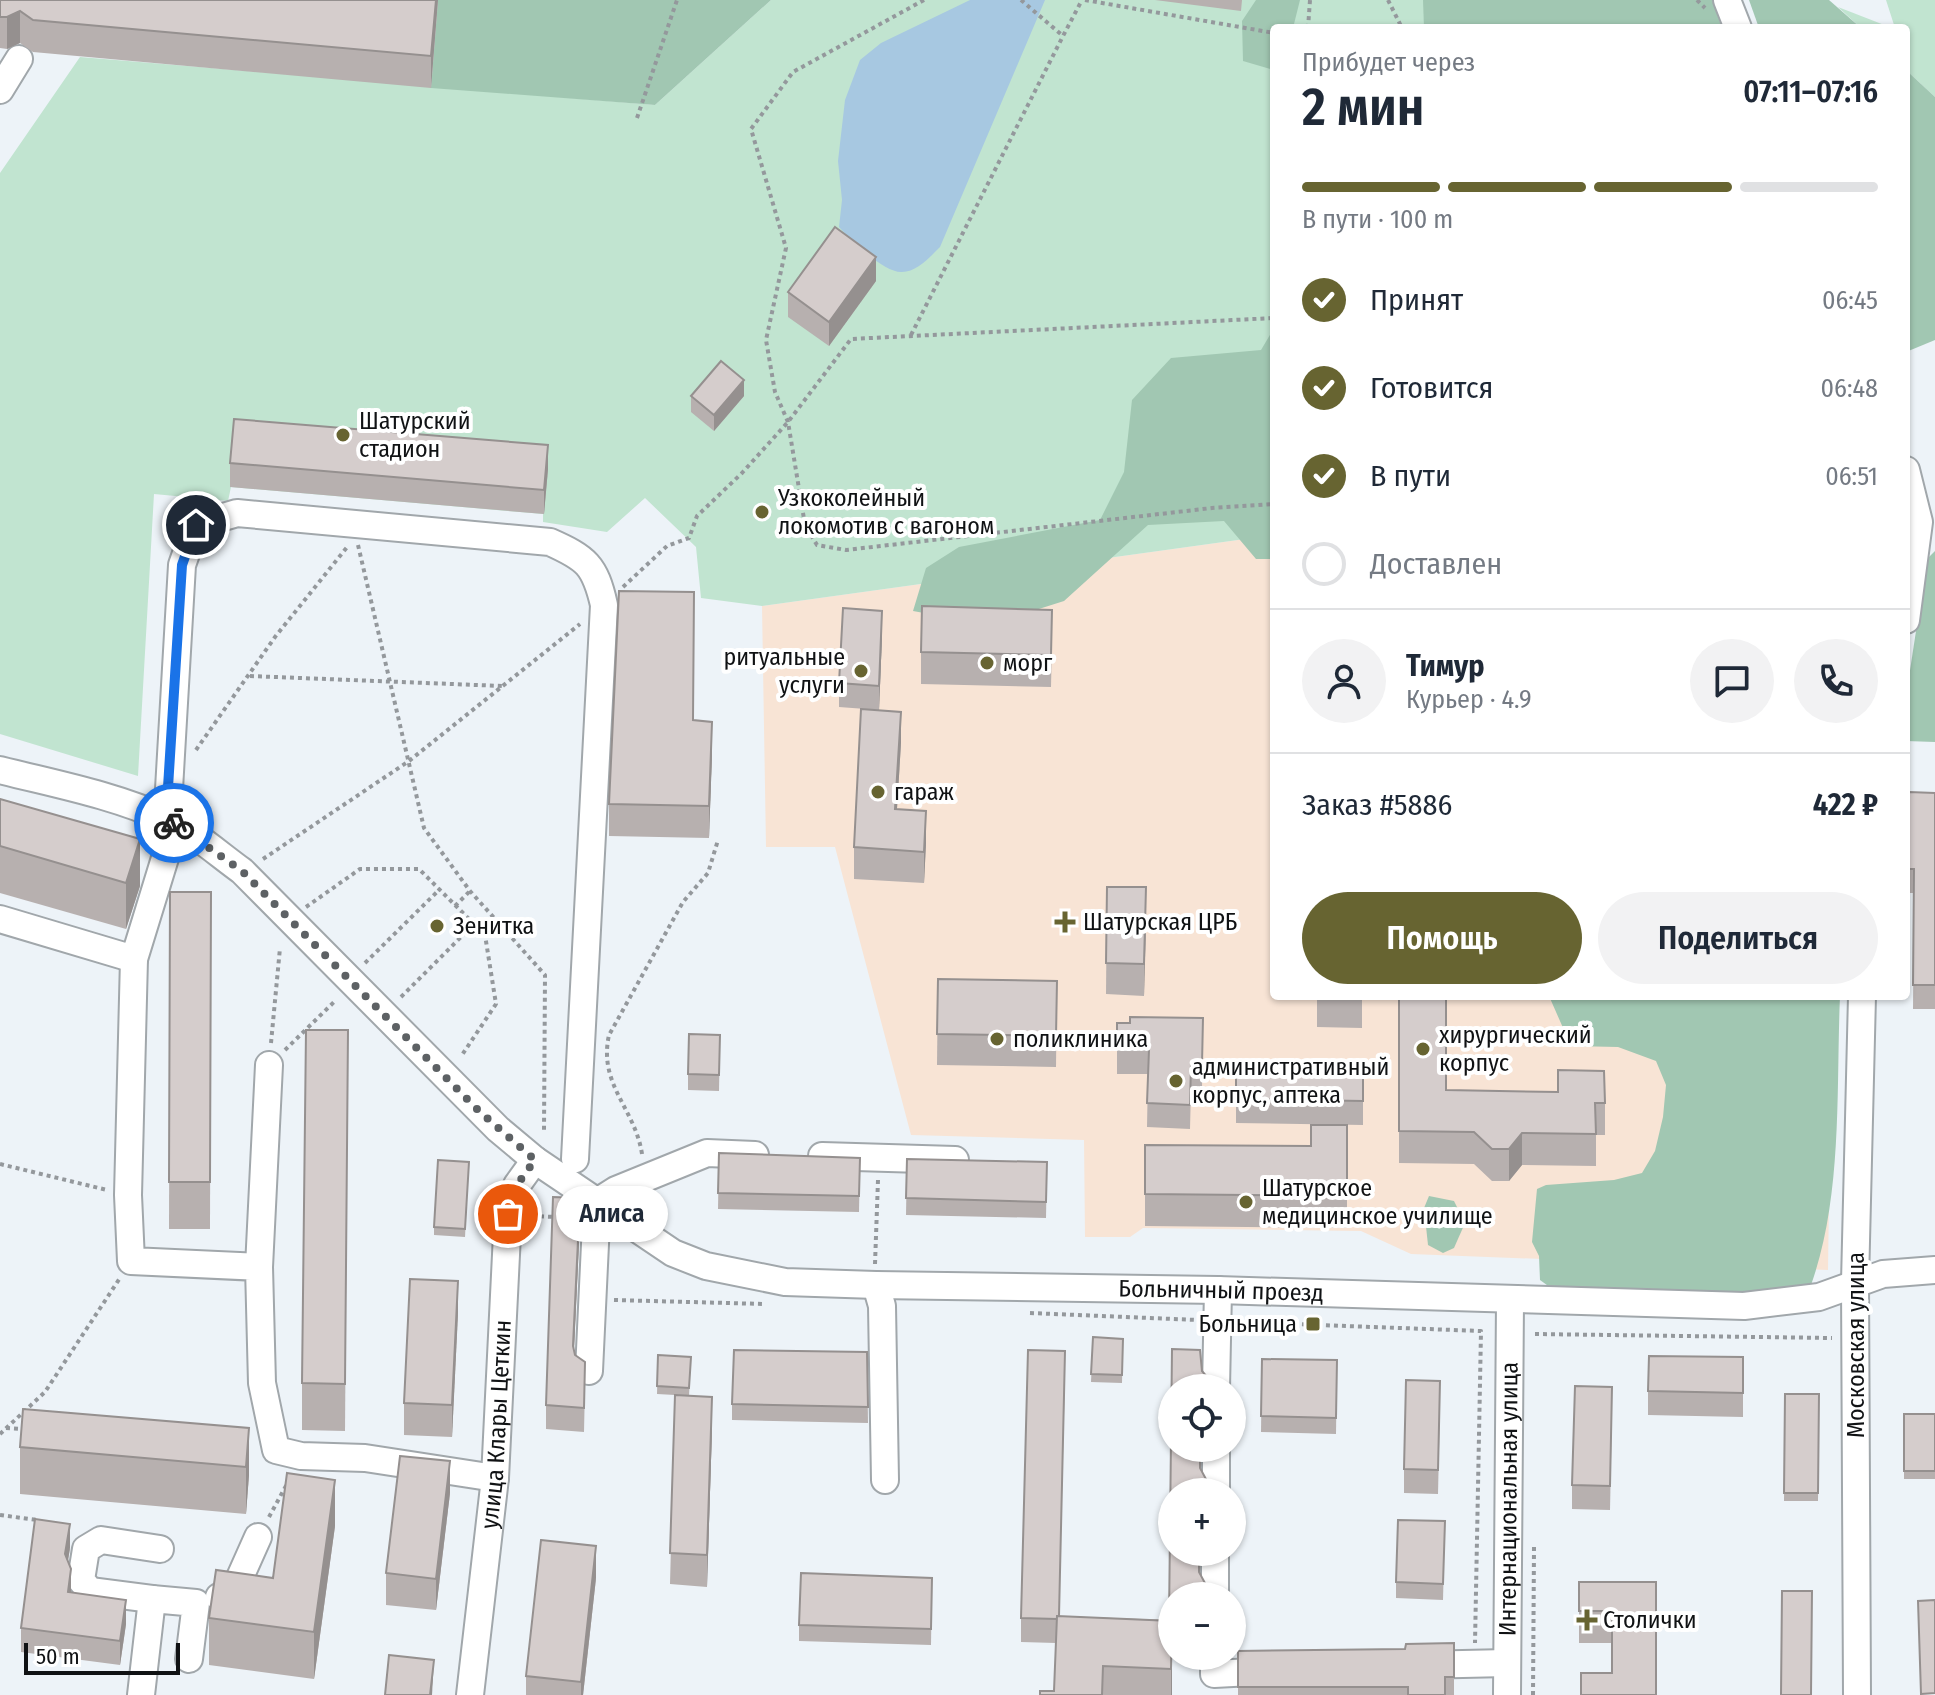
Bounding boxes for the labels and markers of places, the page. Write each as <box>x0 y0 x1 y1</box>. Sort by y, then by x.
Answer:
place label: Шатурский стадион <box>359 407 471 463</box>
marker: Шатурский стадион <box>334 426 352 444</box>
place label: Узкоколейный локомотив с вагоном <box>777 484 994 540</box>
pin <box>162 491 230 559</box>
marker: Узкоколейный локомотив с вагоном <box>753 503 771 521</box>
place label: ритуальные услуги <box>723 643 845 699</box>
place label: морг <box>1003 649 1053 677</box>
marker: морг <box>978 654 996 672</box>
marker: ритуальные услуги <box>852 662 870 680</box>
place label: гараж <box>894 778 954 806</box>
marker: гараж <box>869 783 887 801</box>
place label: Шатурская ЦРБ <box>1083 908 1237 936</box>
marker: Шатурская ЦРБ <box>1054 911 1076 933</box>
place label: Зенитка <box>453 912 534 940</box>
marker: Зенитка <box>428 917 446 935</box>
place label: хирургический корпус <box>1439 1021 1592 1077</box>
place label: поликлиника <box>1013 1025 1148 1053</box>
marker: поликлиника <box>988 1030 1006 1048</box>
marker: хирургический корпус <box>1414 1040 1432 1058</box>
place label: административный корпус, аптека <box>1192 1053 1389 1109</box>
marker: административный корпус, аптека <box>1167 1072 1185 1090</box>
place label: Шатурское медицинское училище <box>1262 1174 1493 1230</box>
pin <box>474 1180 542 1248</box>
callout: Алиса <box>556 1186 668 1242</box>
marker: Шатурское медицинское училище <box>1237 1193 1255 1211</box>
place label: Больница <box>1198 1310 1297 1338</box>
marker: Больница <box>1304 1315 1322 1333</box>
place label: Столички <box>1603 1606 1697 1634</box>
marker: Столички <box>1578 1611 1596 1629</box>

